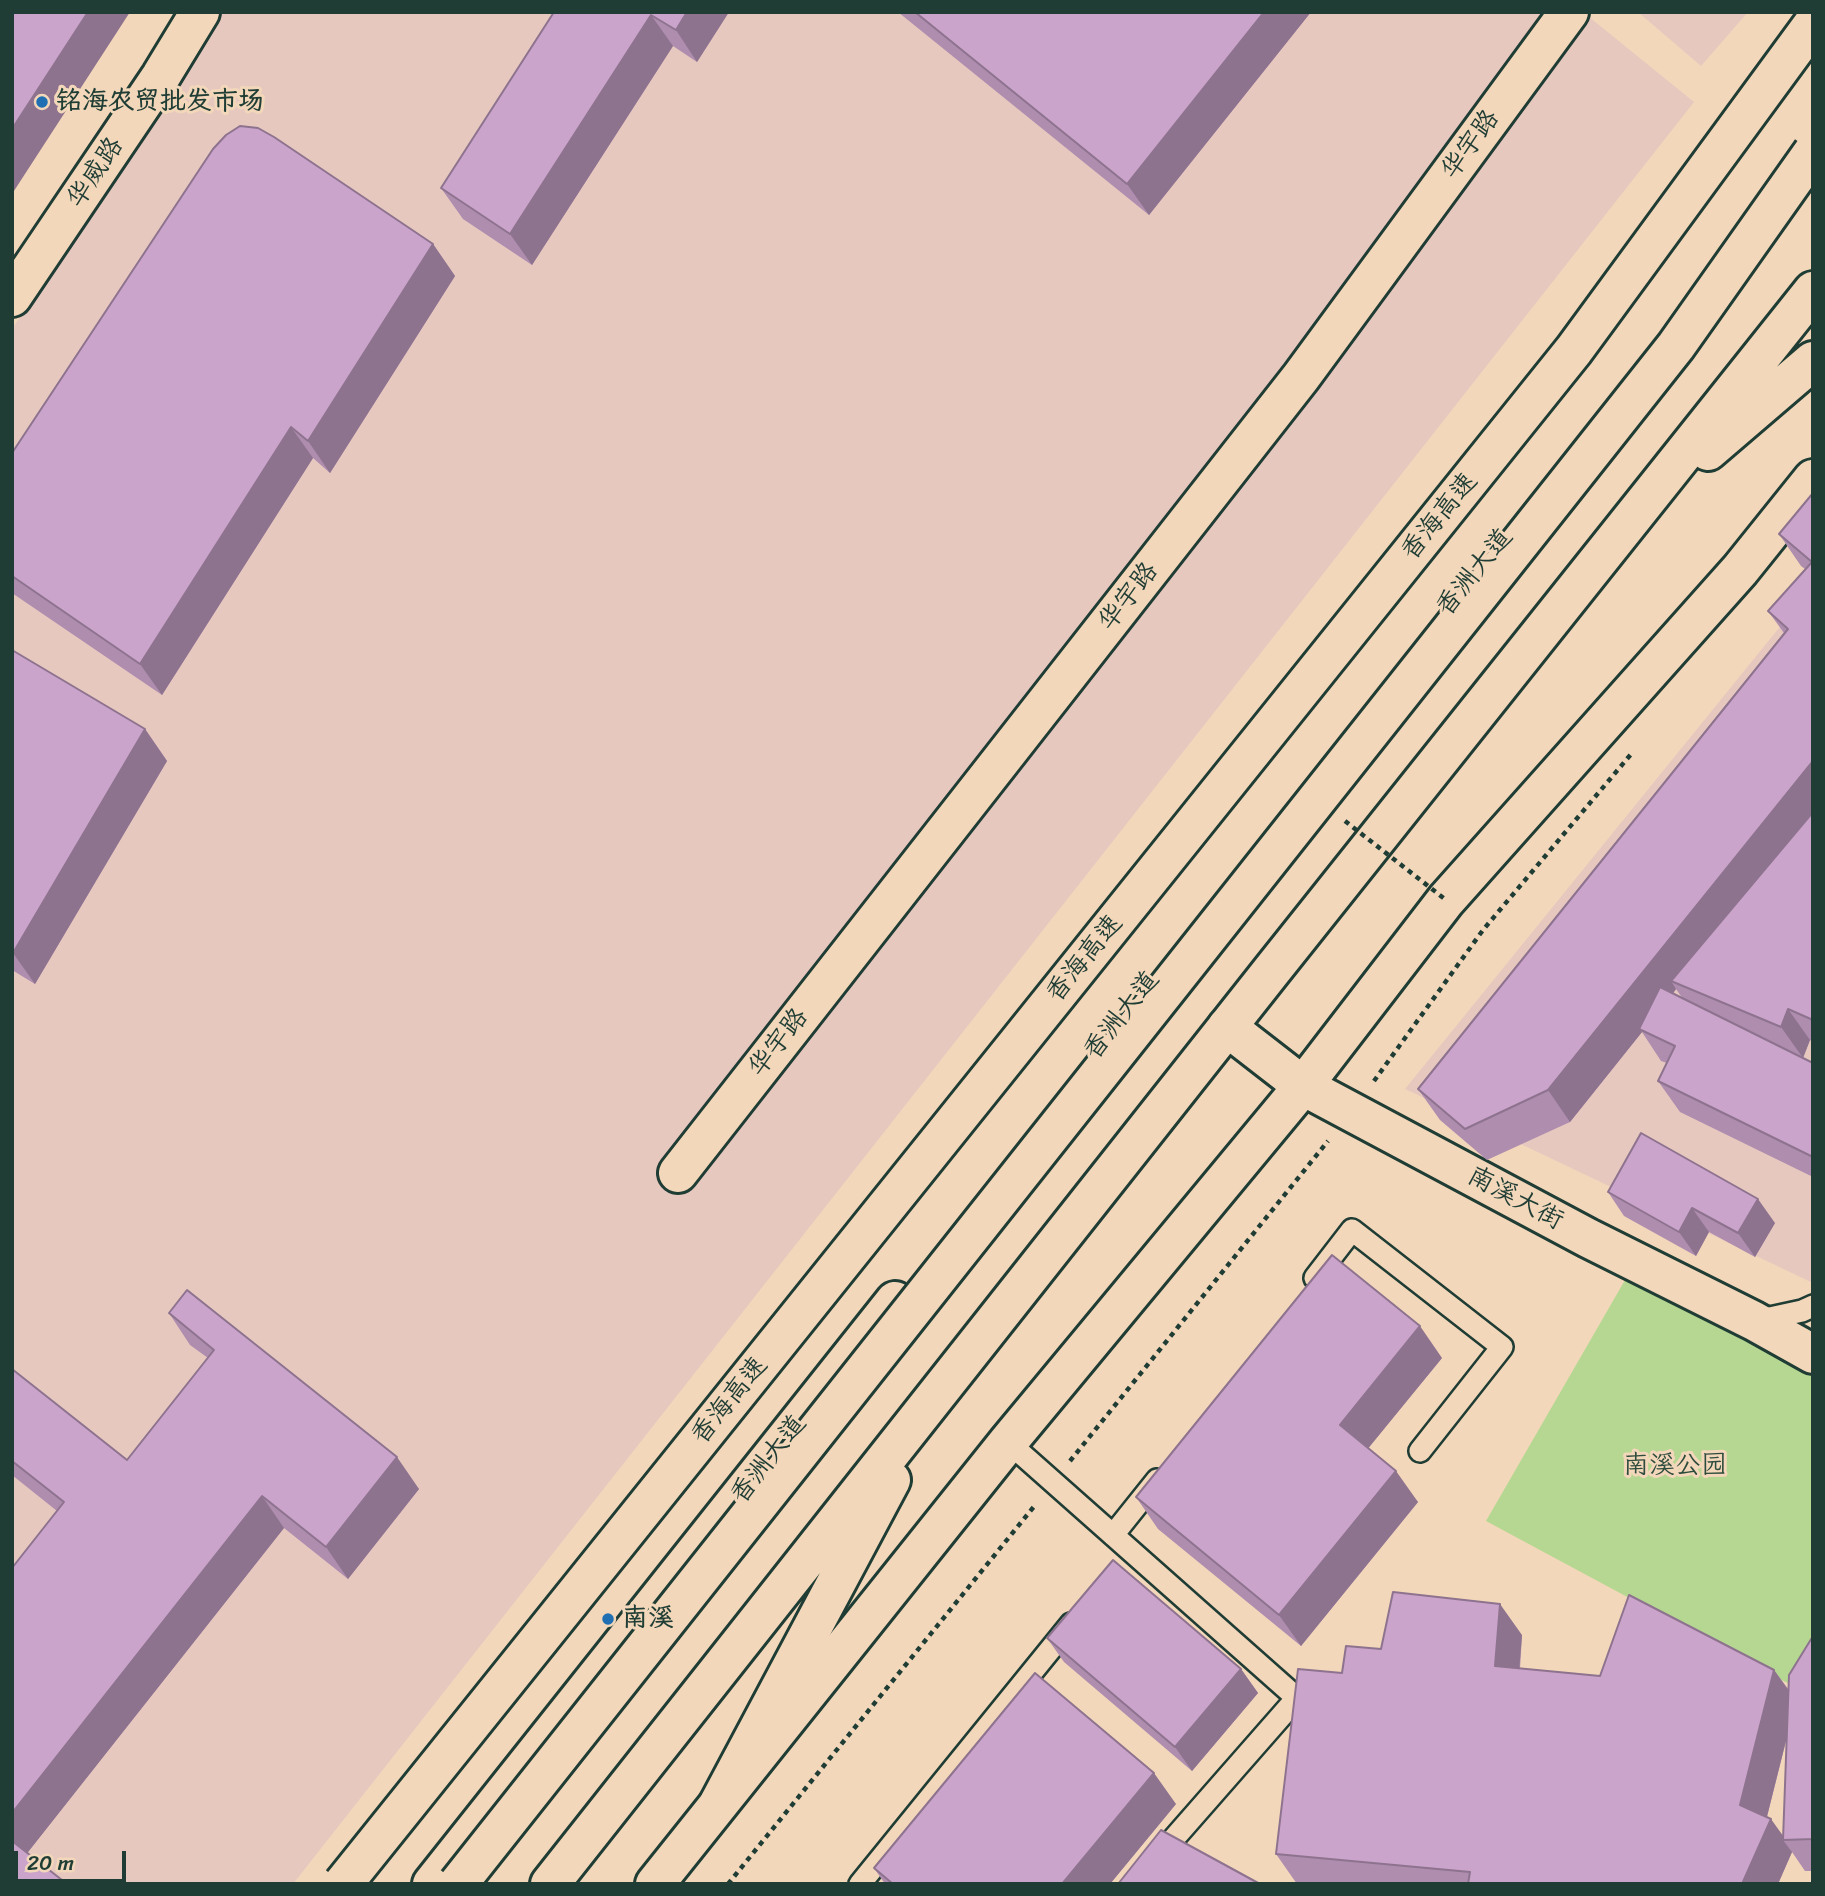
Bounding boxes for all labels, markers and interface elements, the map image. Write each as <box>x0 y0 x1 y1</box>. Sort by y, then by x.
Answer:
place label: 铭海农贸批发市场 <box>56 86 264 118</box>
marker: 铭海农贸批发市场 <box>34 94 50 110</box>
street label: 华宇路 <box>1435 104 1507 186</box>
street label: 华威路 <box>61 132 131 214</box>
street label: 香海高速 <box>1395 467 1485 567</box>
street label: 香洲大道 <box>1430 523 1520 623</box>
street label: 华宇路 <box>1093 557 1165 637</box>
street label: 香海高速 <box>1040 909 1130 1009</box>
street label: 香洲大道 <box>1078 965 1166 1067</box>
street label: 华宇路 <box>743 1003 815 1083</box>
street label: 南溪大街 <box>1462 1161 1568 1237</box>
street label: 香海高速 <box>685 1351 775 1451</box>
street label: 香洲大道 <box>725 1409 813 1511</box>
park label: 南溪公园 <box>1623 1450 1727 1482</box>
place label: 南溪 <box>622 1603 674 1635</box>
marker: 南溪 <box>600 1611 616 1627</box>
scale bar <box>18 1836 130 1880</box>
text: 20 m <box>27 1844 74 1882</box>

